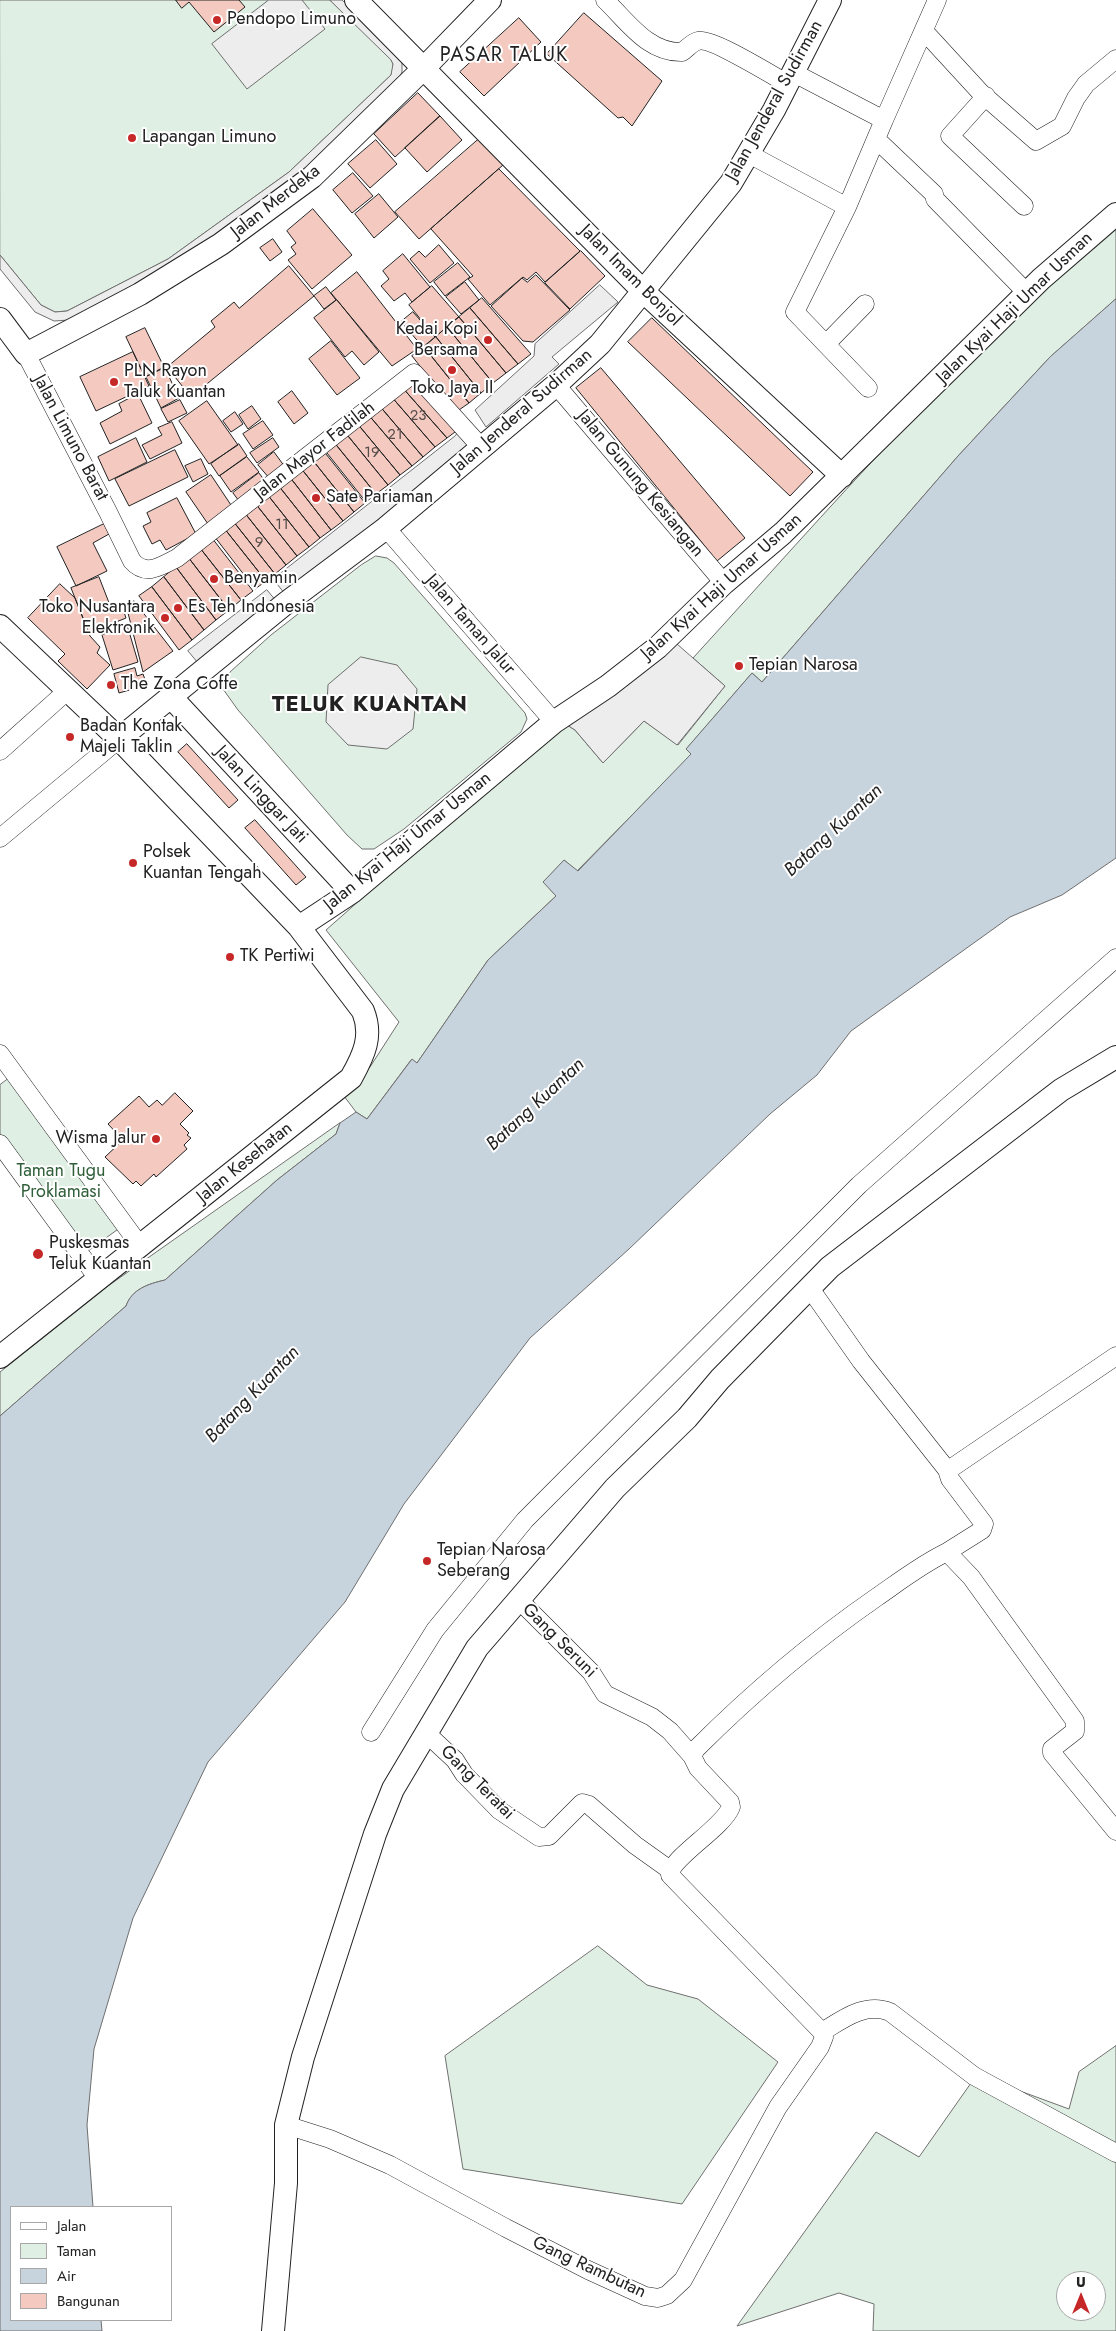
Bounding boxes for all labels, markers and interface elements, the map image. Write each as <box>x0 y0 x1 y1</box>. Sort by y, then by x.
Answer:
place label: Pendopo Limuno <box>227 9 356 31</box>
marker: Pendopo Limuno <box>211 14 223 26</box>
street label: Jalan Jenderal Sudirman <box>722 17 828 185</box>
district label: PASAR TALUK <box>438 44 570 68</box>
place label: Lapangan Limuno <box>142 127 276 149</box>
marker: Lapangan Limuno <box>126 132 138 144</box>
street label: Jalan Merdeka <box>227 161 325 243</box>
street label: Jalan Imam Bonjol <box>575 221 685 331</box>
street label: Jalan Kyai Haji Umar Usman <box>932 228 1098 388</box>
place label: Kedai Kopi Bersama <box>396 319 478 362</box>
marker: Kedai Kopi Bersama <box>482 334 494 346</box>
street label: Jalan Jenderal Sudirman <box>447 345 597 479</box>
place label: PLN Rayon Taluk Kuantan <box>124 361 226 404</box>
marker: Toko Jaya II <box>446 364 458 376</box>
street label: Jalan Limuno Barat <box>28 371 112 505</box>
marker: PLN Rayon Taluk Kuantan <box>108 376 120 388</box>
place label: Toko Jaya II <box>411 378 493 400</box>
street label: Jalan Mayor Fadilah <box>250 397 380 505</box>
street label: Jalan Gunung Kesiangan <box>572 406 708 562</box>
house number: 23 <box>410 407 426 425</box>
house number: 21 <box>387 426 403 444</box>
house number: 19 <box>364 444 380 462</box>
place label: Sate Pariaman <box>326 487 433 509</box>
marker: Sate Pariaman <box>310 492 322 504</box>
street label: Jalan Kyai Haji Umar Usman <box>637 509 807 665</box>
house number: 11 <box>275 516 289 534</box>
house number: 9 <box>255 534 263 552</box>
place label: Benyamin <box>224 568 297 590</box>
street label: Jalan Taman Jalur <box>420 570 520 680</box>
marker: Benyamin <box>208 573 220 585</box>
place label: Toko Nusantara Elektronik <box>39 597 155 640</box>
place label: Es Teh Indonesia <box>188 597 315 619</box>
marker: Es Teh Indonesia <box>172 602 184 614</box>
marker: Toko Nusantara Elektronik <box>159 612 171 624</box>
place label: Tepian Narosa <box>749 655 858 677</box>
marker: Tepian Narosa <box>733 660 745 672</box>
place label: The Zona Coffe <box>121 674 238 696</box>
marker: The Zona Coffe <box>105 679 117 691</box>
district label: TELUK KUANTAN <box>270 693 470 719</box>
place label: Badan Kontak Majeli Taklin <box>80 716 182 759</box>
marker: Badan Kontak Majeli Taklin <box>64 731 76 743</box>
street label: Jalan Linggar Jati <box>210 742 312 848</box>
street label: Jalan Kyai Haji Umar Usman <box>320 768 496 916</box>
water label: Batang Kuantan <box>780 780 888 882</box>
place label: Polsek Kuantan Tengah <box>143 842 262 884</box>
marker: Polsek Kuantan Tengah <box>127 857 139 869</box>
place label: TK Pertiwi <box>240 946 315 968</box>
marker: TK Pertiwi <box>224 951 236 963</box>
water label: Batang Kuantan <box>482 1054 590 1156</box>
street label: Jalan Kesehatan <box>193 1118 297 1208</box>
place label: Wisma Jalur <box>55 1128 146 1150</box>
marker: Wisma Jalur <box>150 1133 162 1145</box>
park label: Taman Tugu Proklamasi <box>17 1161 105 1204</box>
place label: Puskesmas Teluk Kuantan <box>49 1233 151 1276</box>
marker: Puskesmas Teluk Kuantan <box>31 1247 45 1261</box>
water label: Batang Kuantan <box>201 1342 305 1448</box>
place label: Tepian Narosa Seberang <box>437 1540 546 1582</box>
marker: Tepian Narosa Seberang <box>421 1555 433 1567</box>
street label: Gang Seruni <box>517 1599 601 1683</box>
street label: Gang Teratai <box>435 1741 519 1825</box>
legend <box>10 2206 172 2321</box>
text: Jalan <box>57 2215 86 2237</box>
street label: Gang Rambutan <box>529 2232 649 2304</box>
text: Taman <box>57 2240 96 2262</box>
text: Air <box>57 2265 76 2287</box>
north arrow <box>1056 2271 1106 2321</box>
text: U <box>1076 2272 1086 2292</box>
text: Bangunan <box>57 2290 120 2312</box>

